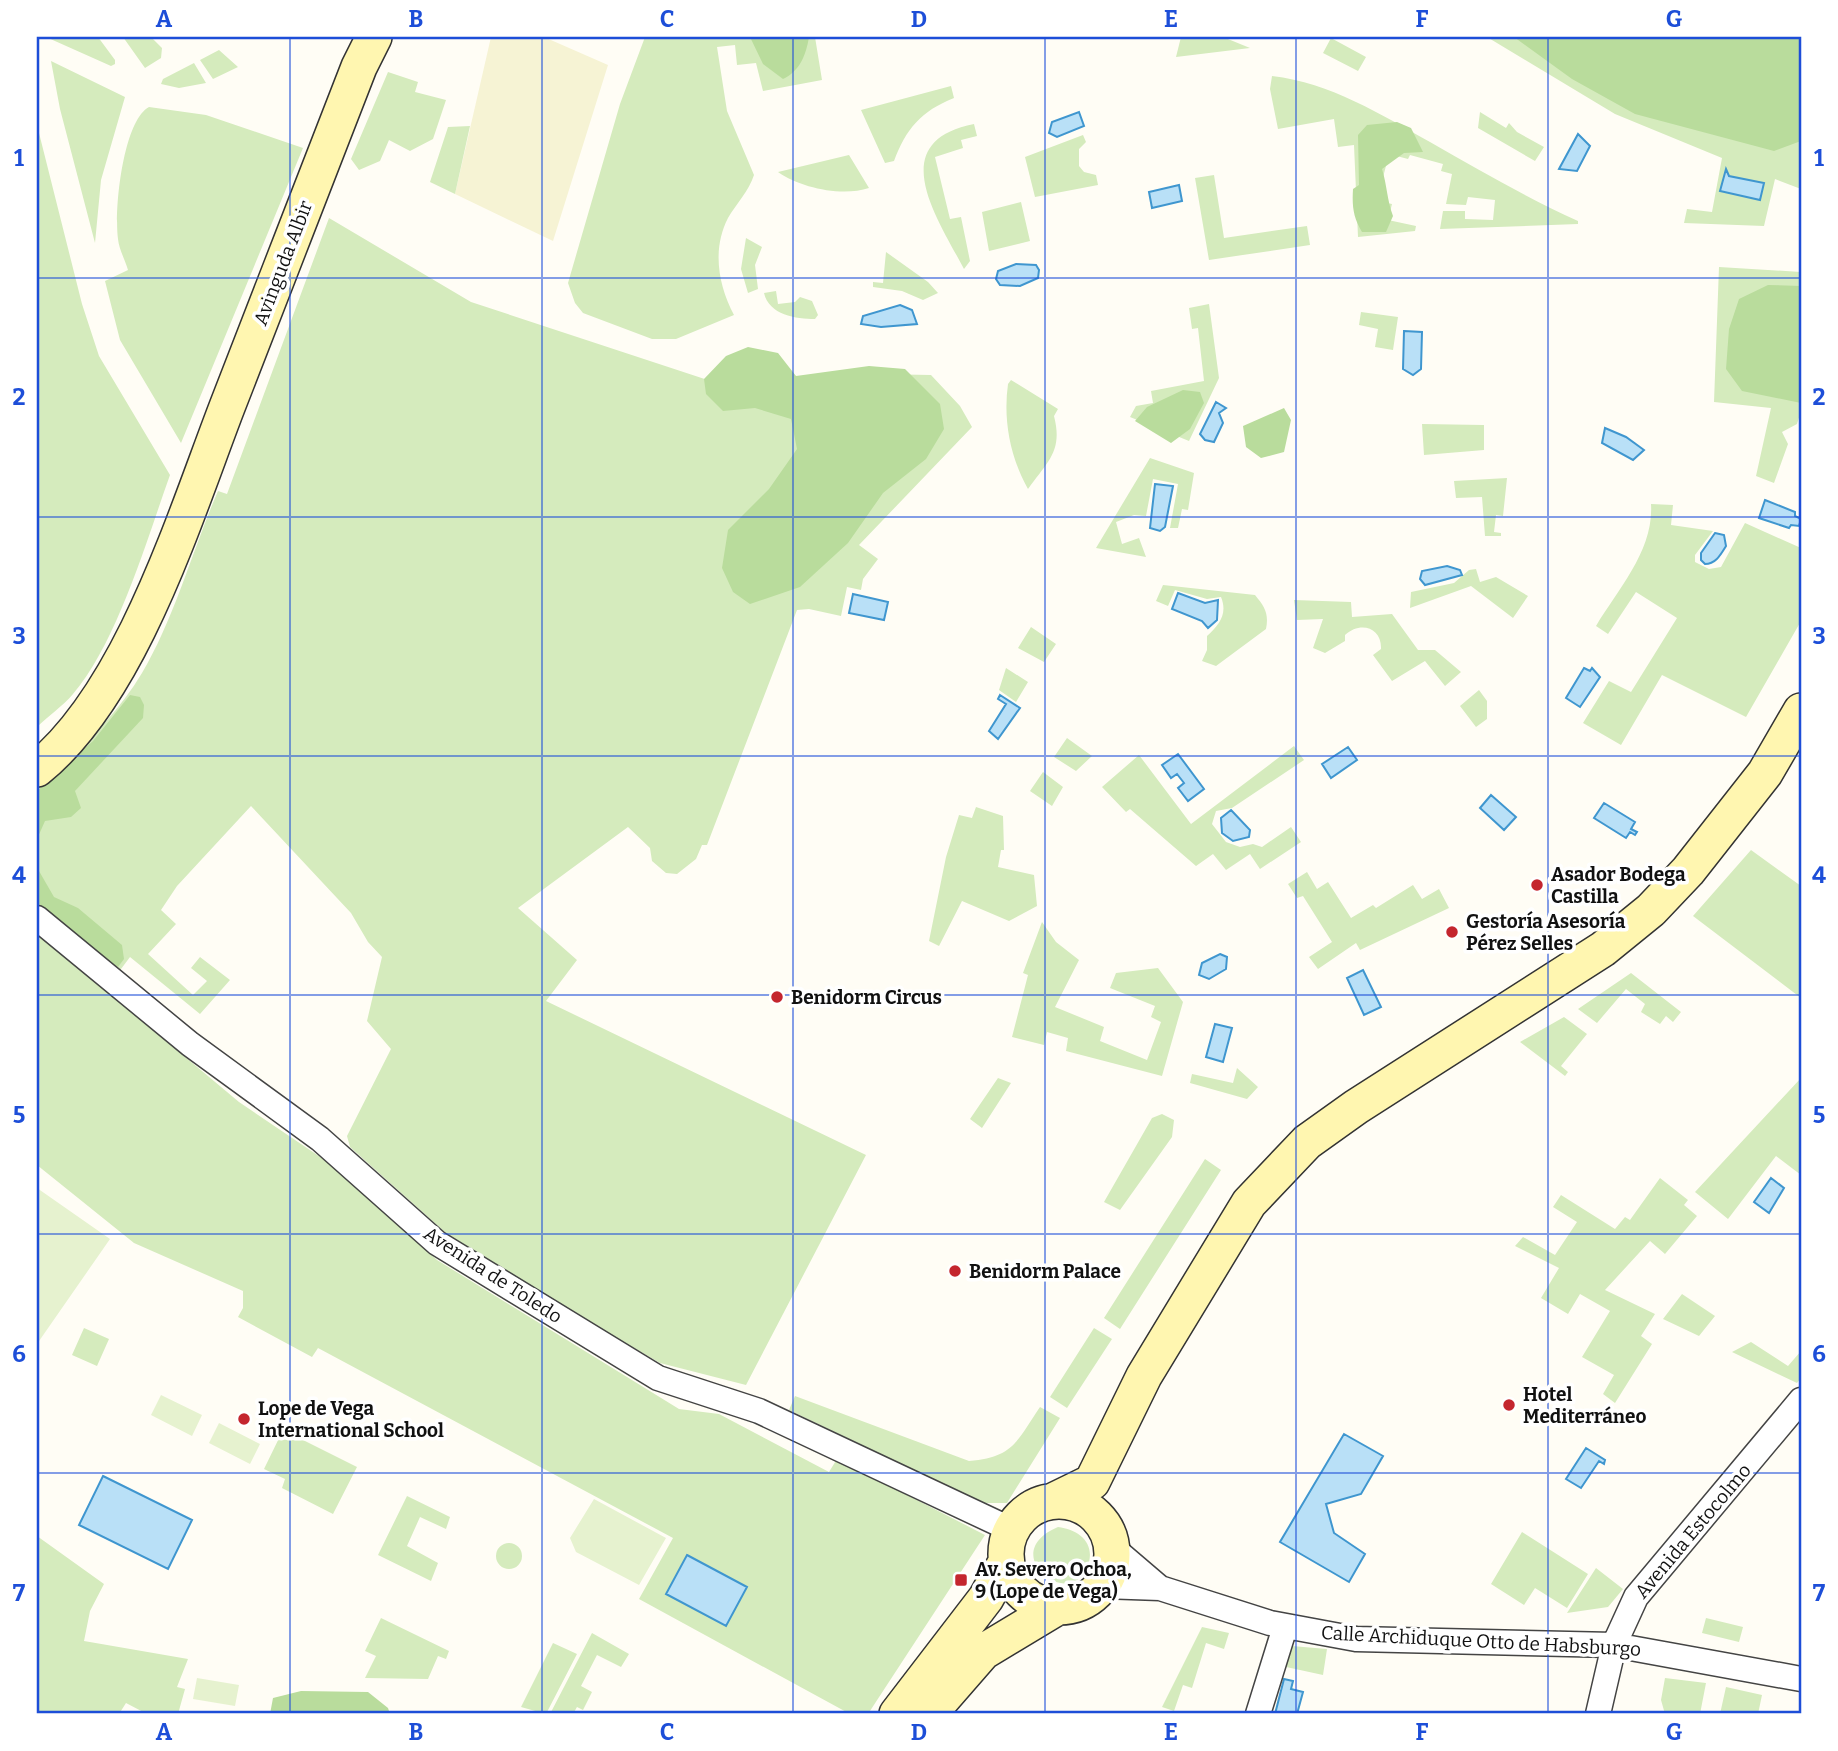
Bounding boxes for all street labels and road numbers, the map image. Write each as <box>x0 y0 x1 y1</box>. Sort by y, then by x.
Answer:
street label: Avinguda Albir <box>249 197 318 329</box>
street label: Avenida de Toledo <box>420 1222 566 1328</box>
street label: Avenida Estocolmo <box>1630 1459 1756 1603</box>
street label: Calle Archiduque Otto de Habsburgo <box>1320 1621 1642 1661</box>

